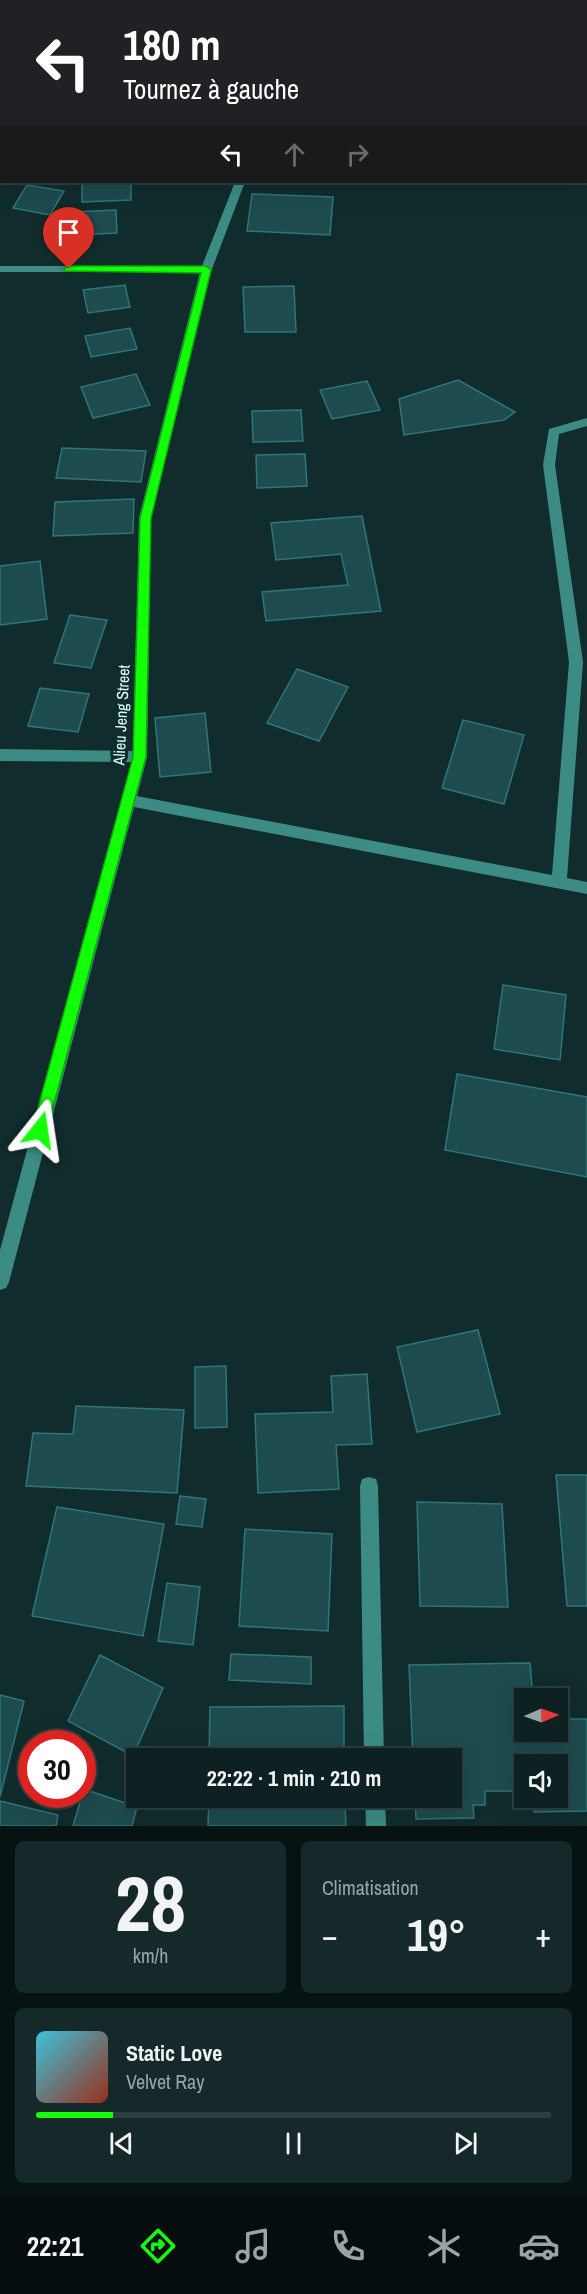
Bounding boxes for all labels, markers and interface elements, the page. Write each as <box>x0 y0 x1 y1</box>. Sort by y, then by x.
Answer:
text: 180 m <box>123 17 221 73</box>
icon: left <box>24 24 102 102</box>
text: Tournez à gauche <box>123 71 299 107</box>
icon: left <box>215 138 248 171</box>
icon: ahead <box>278 138 311 171</box>
icon: right <box>341 138 374 171</box>
pin <box>43 207 94 269</box>
icon: arrive <box>52 216 85 249</box>
street label: Alieu Jeng Street <box>107 664 135 767</box>
position arrow <box>8.0 1098 72.0 1162</box>
north arrow <box>514 1688 568 1742</box>
map controls <box>514 1688 568 1808</box>
speed limit sign: 30 <box>18 1730 96 1808</box>
button: sound <box>514 1754 568 1808</box>
text: 22:22 · 1 min · 210 m <box>207 1763 381 1793</box>
text: 28 <box>115 1850 186 1955</box>
text: Climatisation <box>322 1874 419 1901</box>
text: 19° <box>407 1904 466 1965</box>
text: − <box>322 1913 338 1957</box>
text: + <box>535 1913 551 1957</box>
text: km/h <box>133 1942 168 1969</box>
text: Static Love <box>126 2038 222 2068</box>
text: Velvet Ray <box>126 2068 204 2095</box>
icon: previous <box>105 2127 138 2160</box>
icon: pause <box>277 2127 310 2160</box>
icon: next <box>449 2127 482 2160</box>
icon: directions <box>137 2225 179 2267</box>
icon: music <box>232 2225 274 2267</box>
icon: phone <box>327 2225 369 2267</box>
icon: climate <box>423 2225 465 2267</box>
icon: car <box>518 2225 560 2267</box>
text: 22:21 <box>27 2228 83 2264</box>

